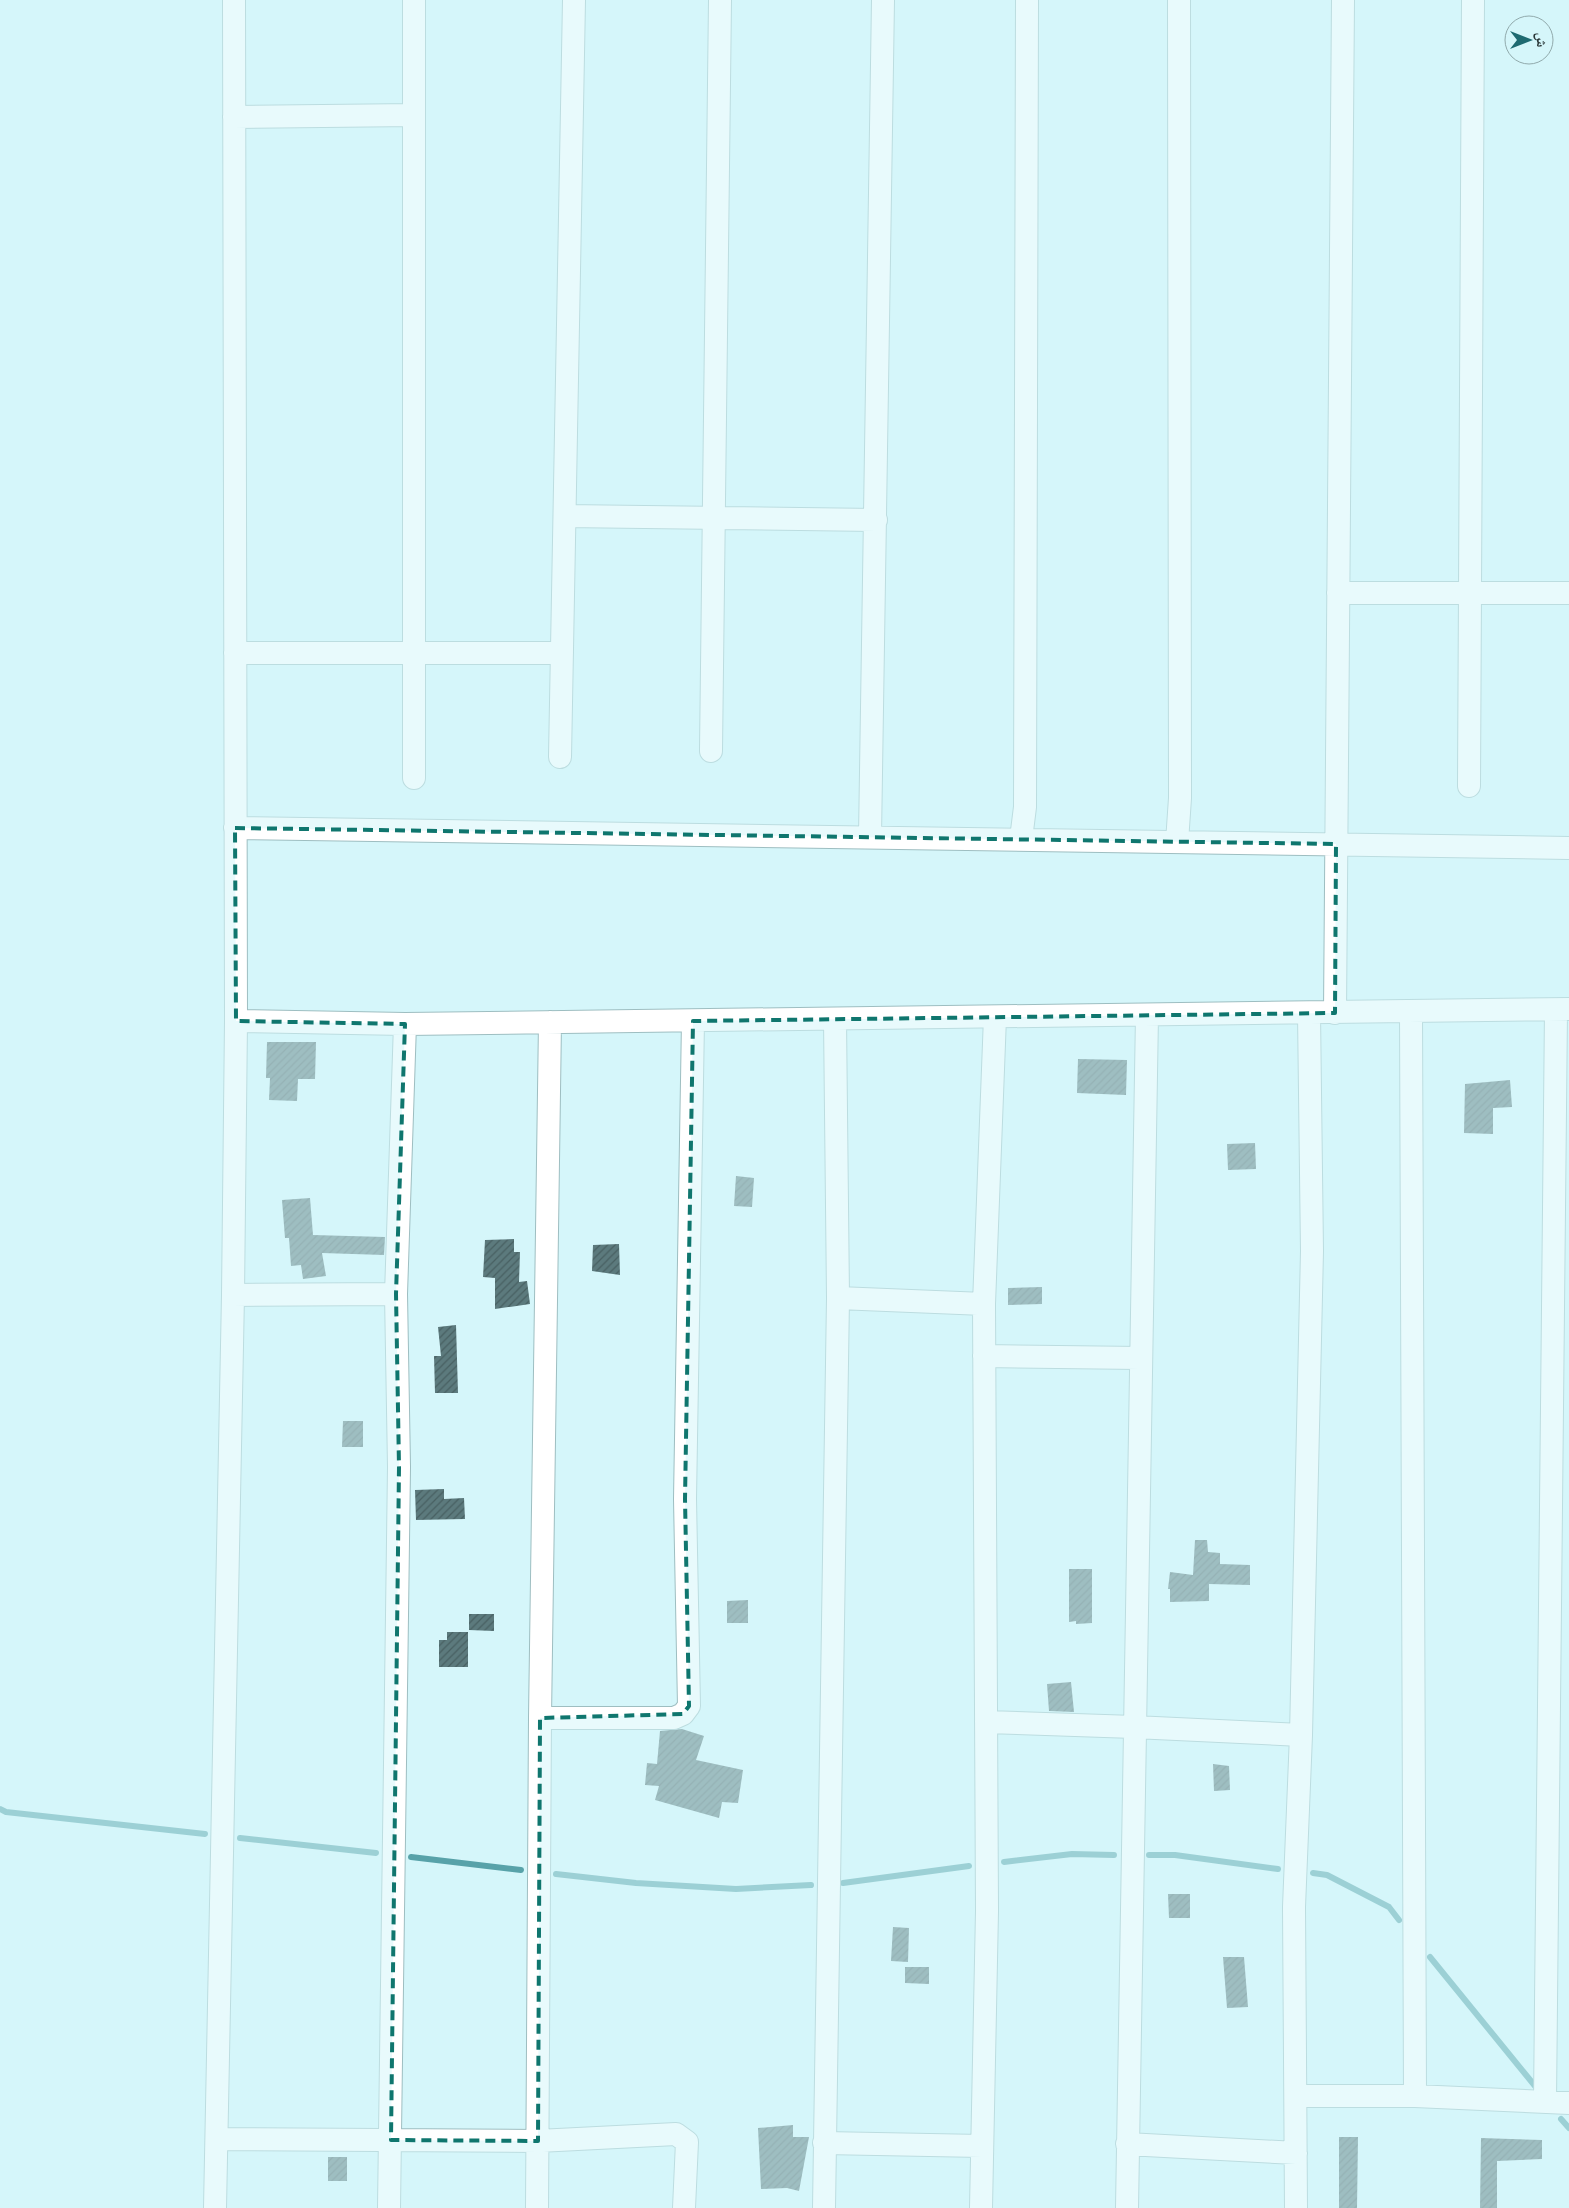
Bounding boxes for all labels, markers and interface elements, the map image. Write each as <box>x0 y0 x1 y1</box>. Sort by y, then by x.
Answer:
north arrow <box>1504 15 1554 65</box>
text: ش <box>1532 33 1552 48</box>

